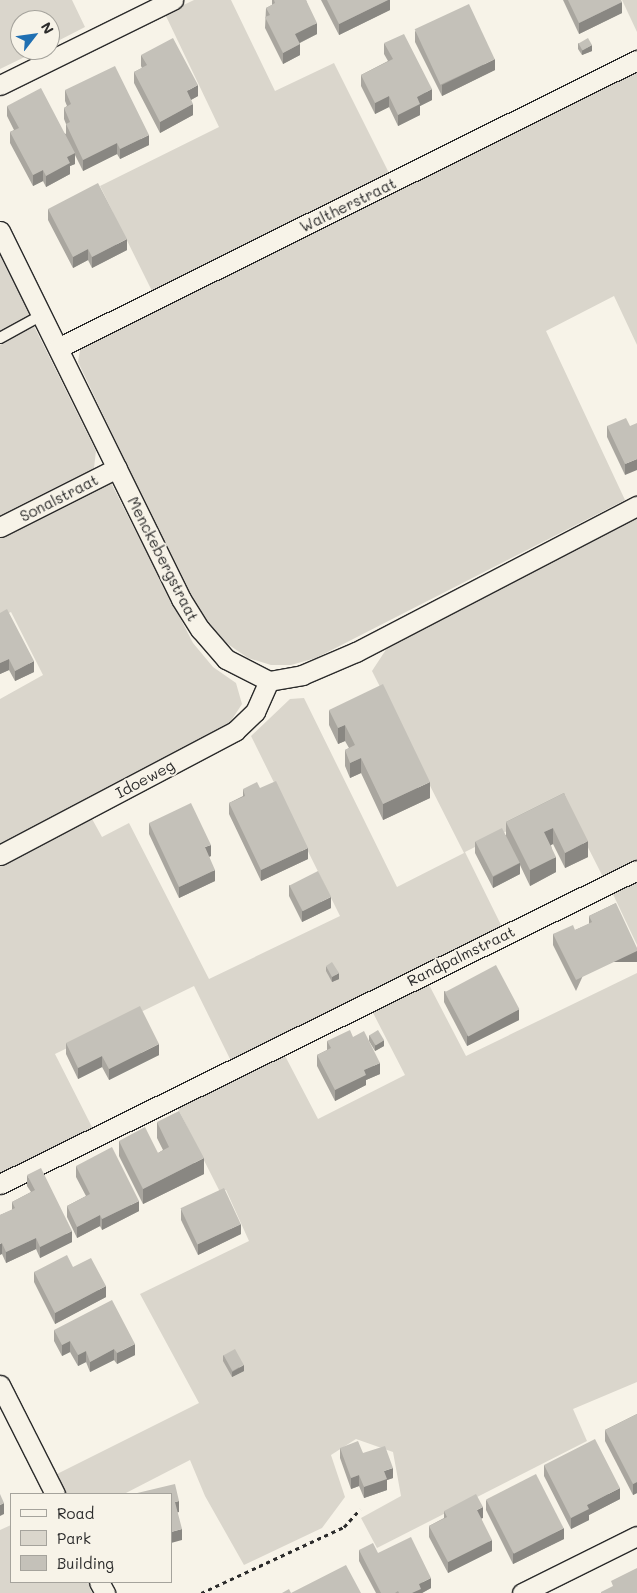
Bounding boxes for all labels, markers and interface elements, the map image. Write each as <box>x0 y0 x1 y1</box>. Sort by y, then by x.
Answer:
north arrow <box>10 10 60 60</box>
text: N <box>37 18 58 37</box>
street label: Waltherstraat <box>297 174 399 236</box>
street label: Sonalstraat <box>17 471 101 525</box>
street label: Menckebergstraat <box>124 494 202 624</box>
street label: Idoeweg <box>113 756 177 802</box>
street label: Randpalmstraat <box>404 922 518 990</box>
legend <box>10 1493 172 1583</box>
text: Road <box>57 1503 94 1523</box>
text: Park <box>57 1528 91 1548</box>
text: Building <box>57 1553 114 1573</box>

